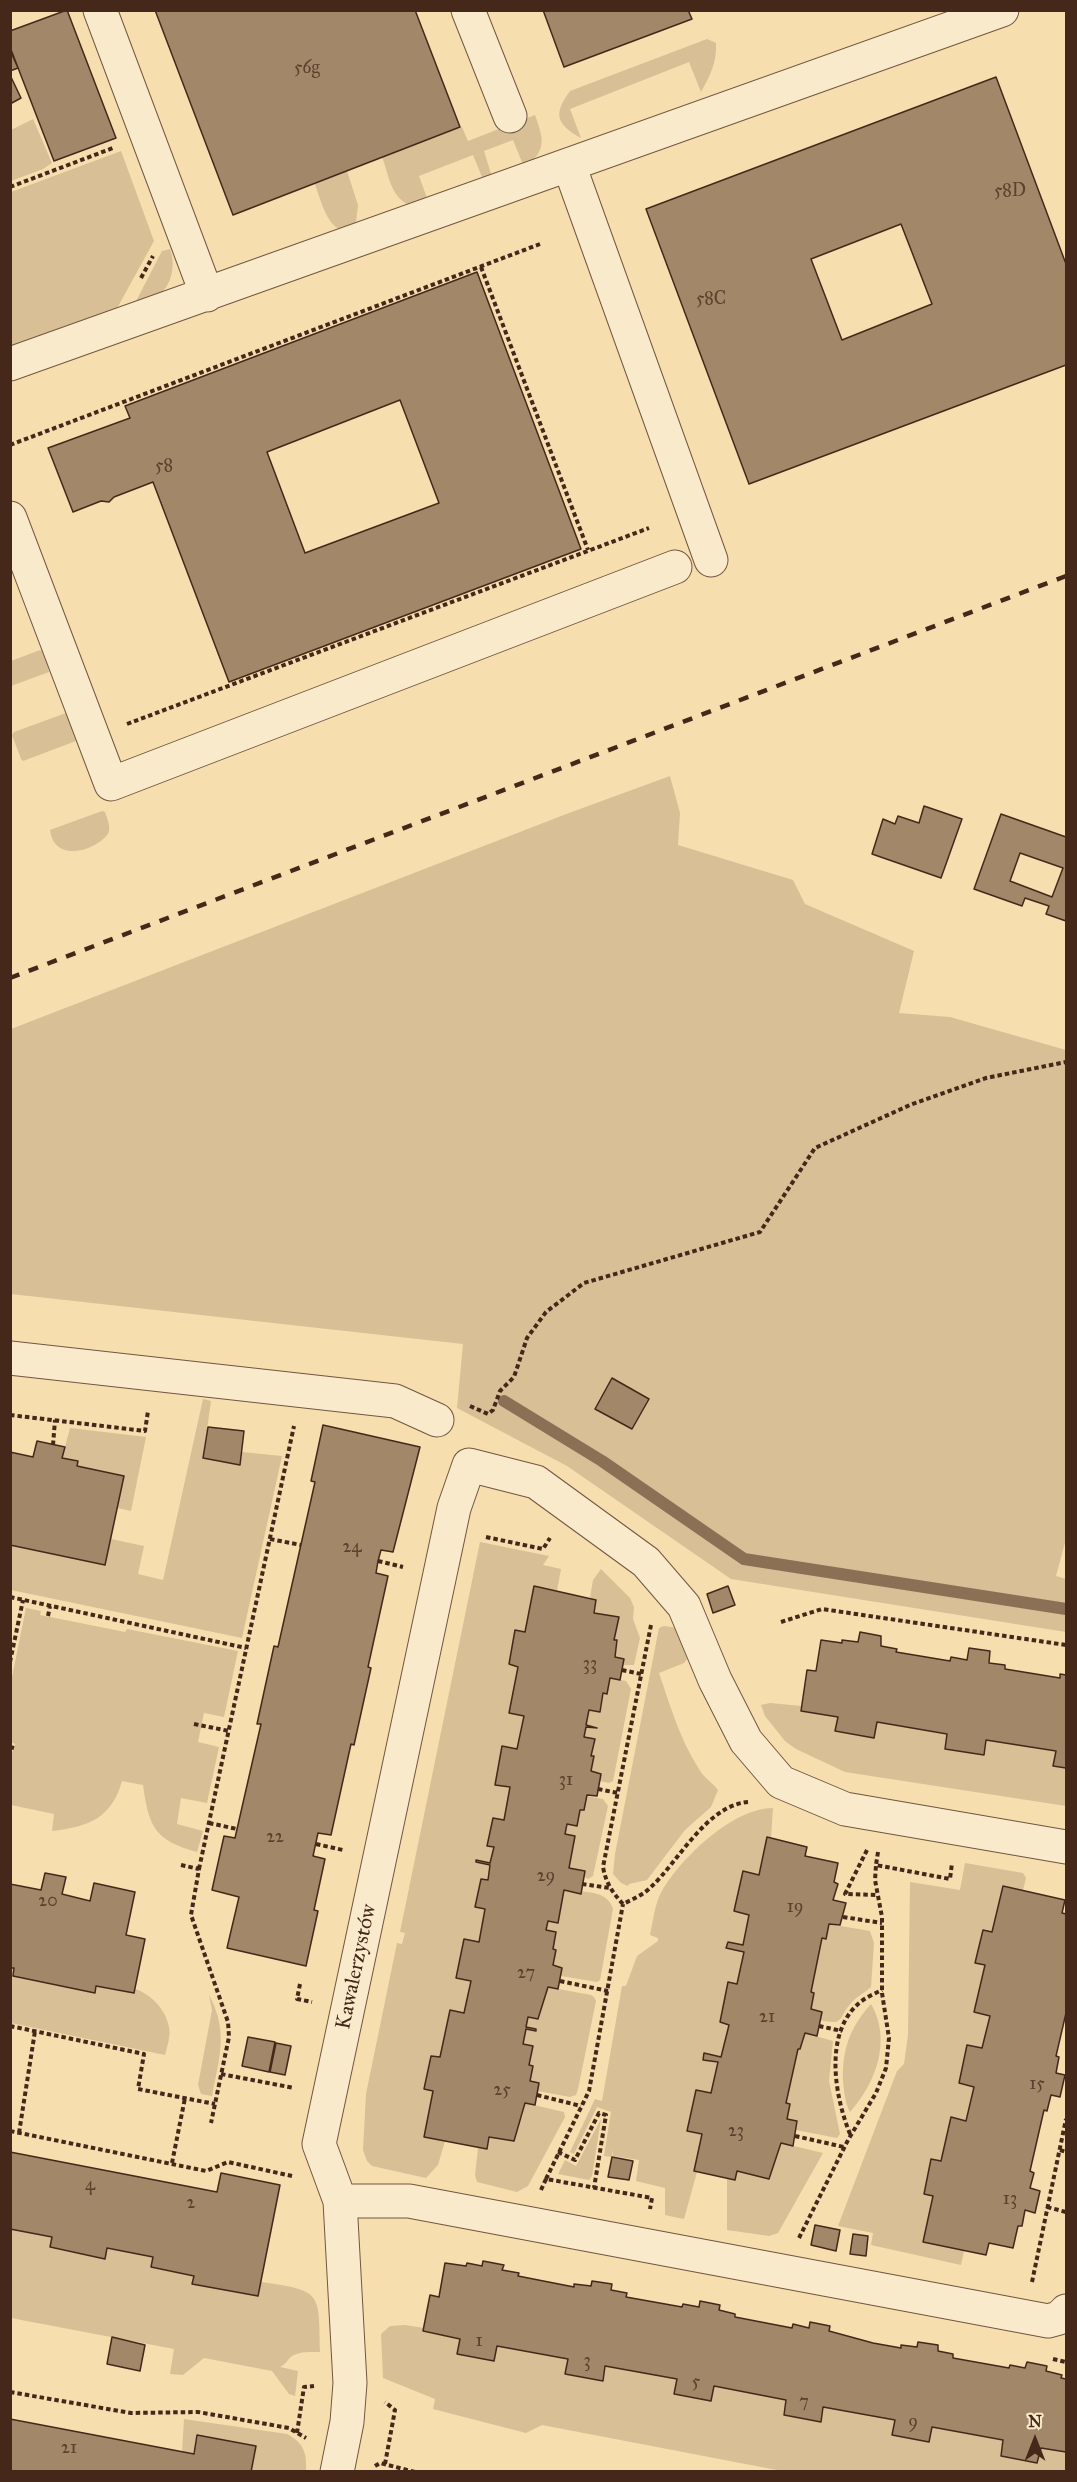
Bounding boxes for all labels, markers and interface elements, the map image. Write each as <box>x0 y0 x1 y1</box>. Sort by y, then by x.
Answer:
house number: 56g <box>294 58 320 80</box>
house number: 58D <box>994 181 1026 203</box>
house number: 58C <box>696 289 726 311</box>
house number: 58 <box>155 456 173 478</box>
house number: 24 <box>343 1537 361 1559</box>
house number: 33 <box>583 1654 597 1676</box>
house number: 31 <box>559 1770 573 1792</box>
house number: 22 <box>266 1827 284 1849</box>
house number: 29 <box>537 1866 555 1888</box>
house number: 20 <box>38 1891 58 1913</box>
house number: 19 <box>787 1897 803 1919</box>
street label: Kawalerzystów <box>331 1902 383 2032</box>
house number: 27 <box>517 1963 535 1985</box>
house number: 21 <box>759 2007 775 2029</box>
house number: 15 <box>1029 2074 1045 2096</box>
house number: 25 <box>493 2080 511 2102</box>
house number: 23 <box>728 2121 744 2143</box>
house number: 4 <box>85 2175 95 2197</box>
house number: 13 <box>1003 2189 1017 2211</box>
house number: 2 <box>187 2193 195 2215</box>
house number: 1 <box>475 2331 483 2353</box>
house number: 3 <box>583 2351 591 2373</box>
house number: 5 <box>692 2372 700 2394</box>
house number: 7 <box>799 2392 809 2414</box>
north arrow <box>1005 2410 1065 2470</box>
house number: 9 <box>908 2412 918 2434</box>
text: N <box>1028 2412 1042 2431</box>
house number: 21 <box>61 2438 77 2460</box>

